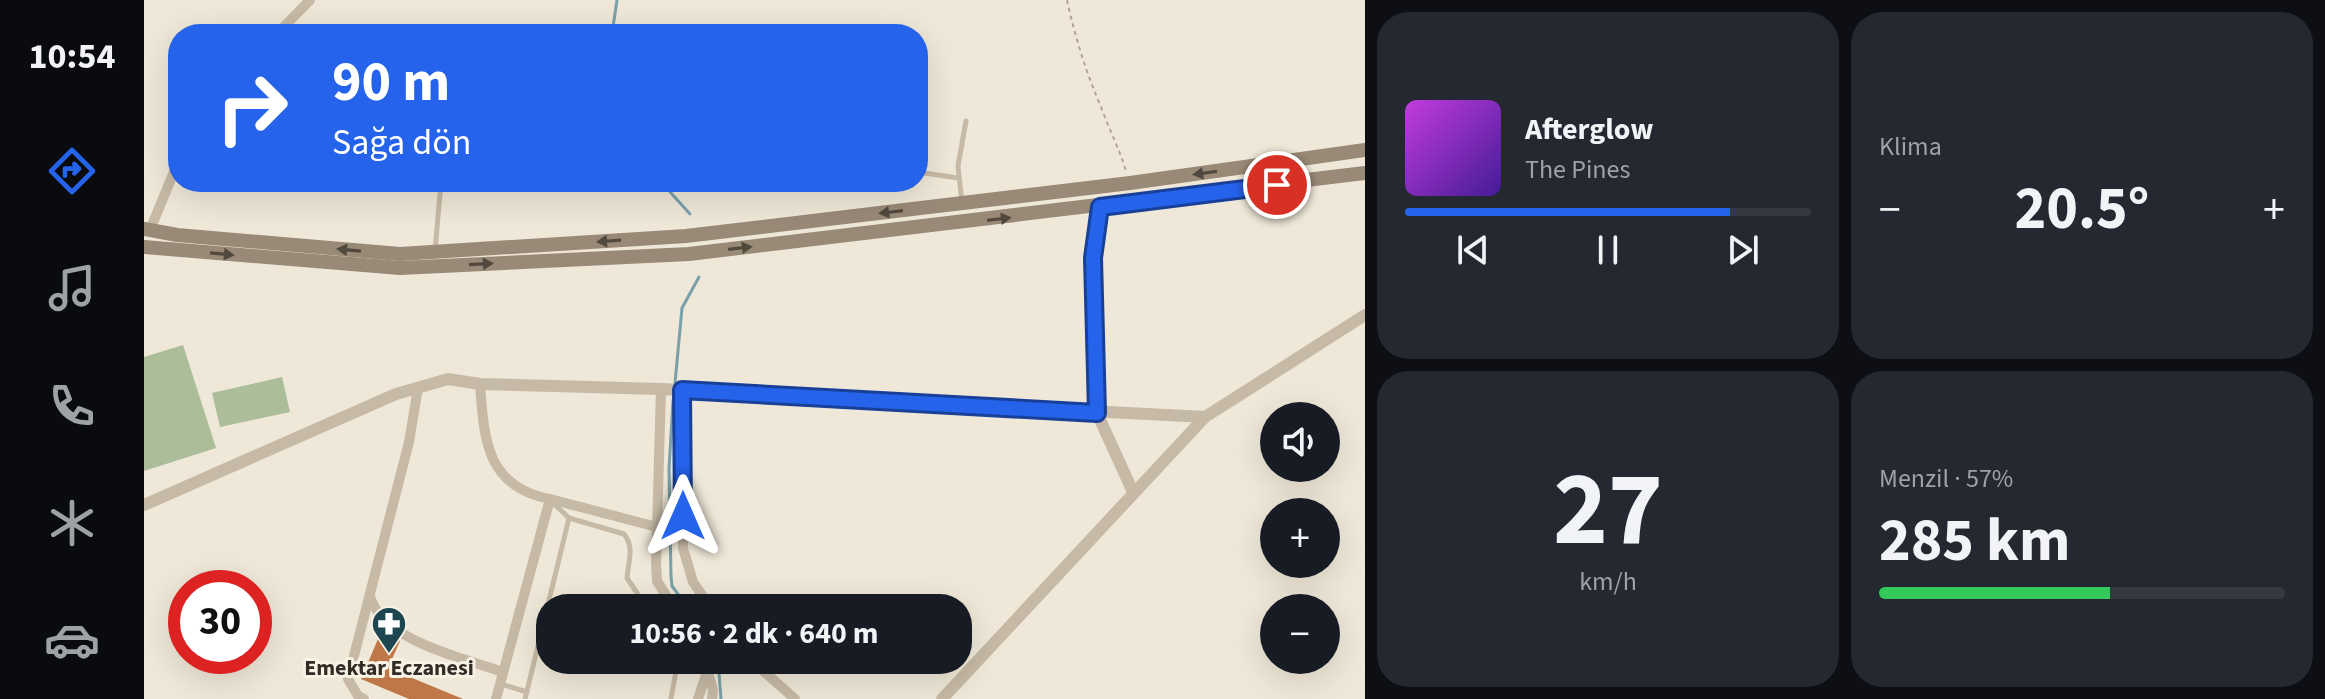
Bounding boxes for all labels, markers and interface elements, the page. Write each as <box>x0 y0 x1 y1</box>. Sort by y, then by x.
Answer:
text: 10:54 <box>29 31 115 82</box>
text: 90 m <box>332 43 450 122</box>
icon: right <box>200 56 304 160</box>
text: Afterglow <box>1525 108 1653 151</box>
text: Sağa dön <box>332 117 471 168</box>
text: Klima <box>1879 128 1942 165</box>
icon: directions <box>44 143 100 199</box>
pin <box>1243 151 1311 219</box>
text: The Pines <box>1525 151 1630 188</box>
icon: arrive <box>1255 163 1299 207</box>
one-way arrow <box>1192 167 1217 180</box>
text: 20.5° <box>2015 167 2149 252</box>
text: − <box>1879 179 1901 242</box>
text: + <box>2263 179 2285 242</box>
one-way arrow <box>878 206 903 219</box>
one-way arrow <box>987 212 1012 225</box>
icon: previous <box>1451 228 1495 272</box>
icon: pause <box>1586 228 1630 272</box>
icon: next <box>1721 228 1765 272</box>
one-way arrow <box>596 235 621 248</box>
one-way arrow <box>728 242 753 255</box>
one-way arrow <box>336 243 361 256</box>
one-way arrow <box>210 248 235 261</box>
one-way arrow <box>469 258 494 271</box>
icon: music <box>44 260 100 316</box>
icon: phone <box>44 378 100 434</box>
map controls <box>1260 402 1340 674</box>
button: sound <box>1260 402 1340 482</box>
text: 27 <box>1553 437 1663 585</box>
text: Menzil · 57% <box>1879 460 2013 497</box>
position arrow <box>641 474 725 558</box>
icon: climate <box>44 495 100 551</box>
button: + <box>1260 498 1340 578</box>
text: 285 km <box>1879 499 2070 584</box>
text: km/h <box>1579 563 1637 600</box>
speed limit sign: 30 <box>168 570 272 674</box>
button: − <box>1260 594 1340 674</box>
pharmacy icon: Emektar Eczanesi <box>370 605 408 655</box>
icon: car <box>44 612 100 668</box>
text: 10:56 · 2 dk · 640 m <box>629 612 879 655</box>
place label: Emektar Eczanesi <box>304 652 474 684</box>

